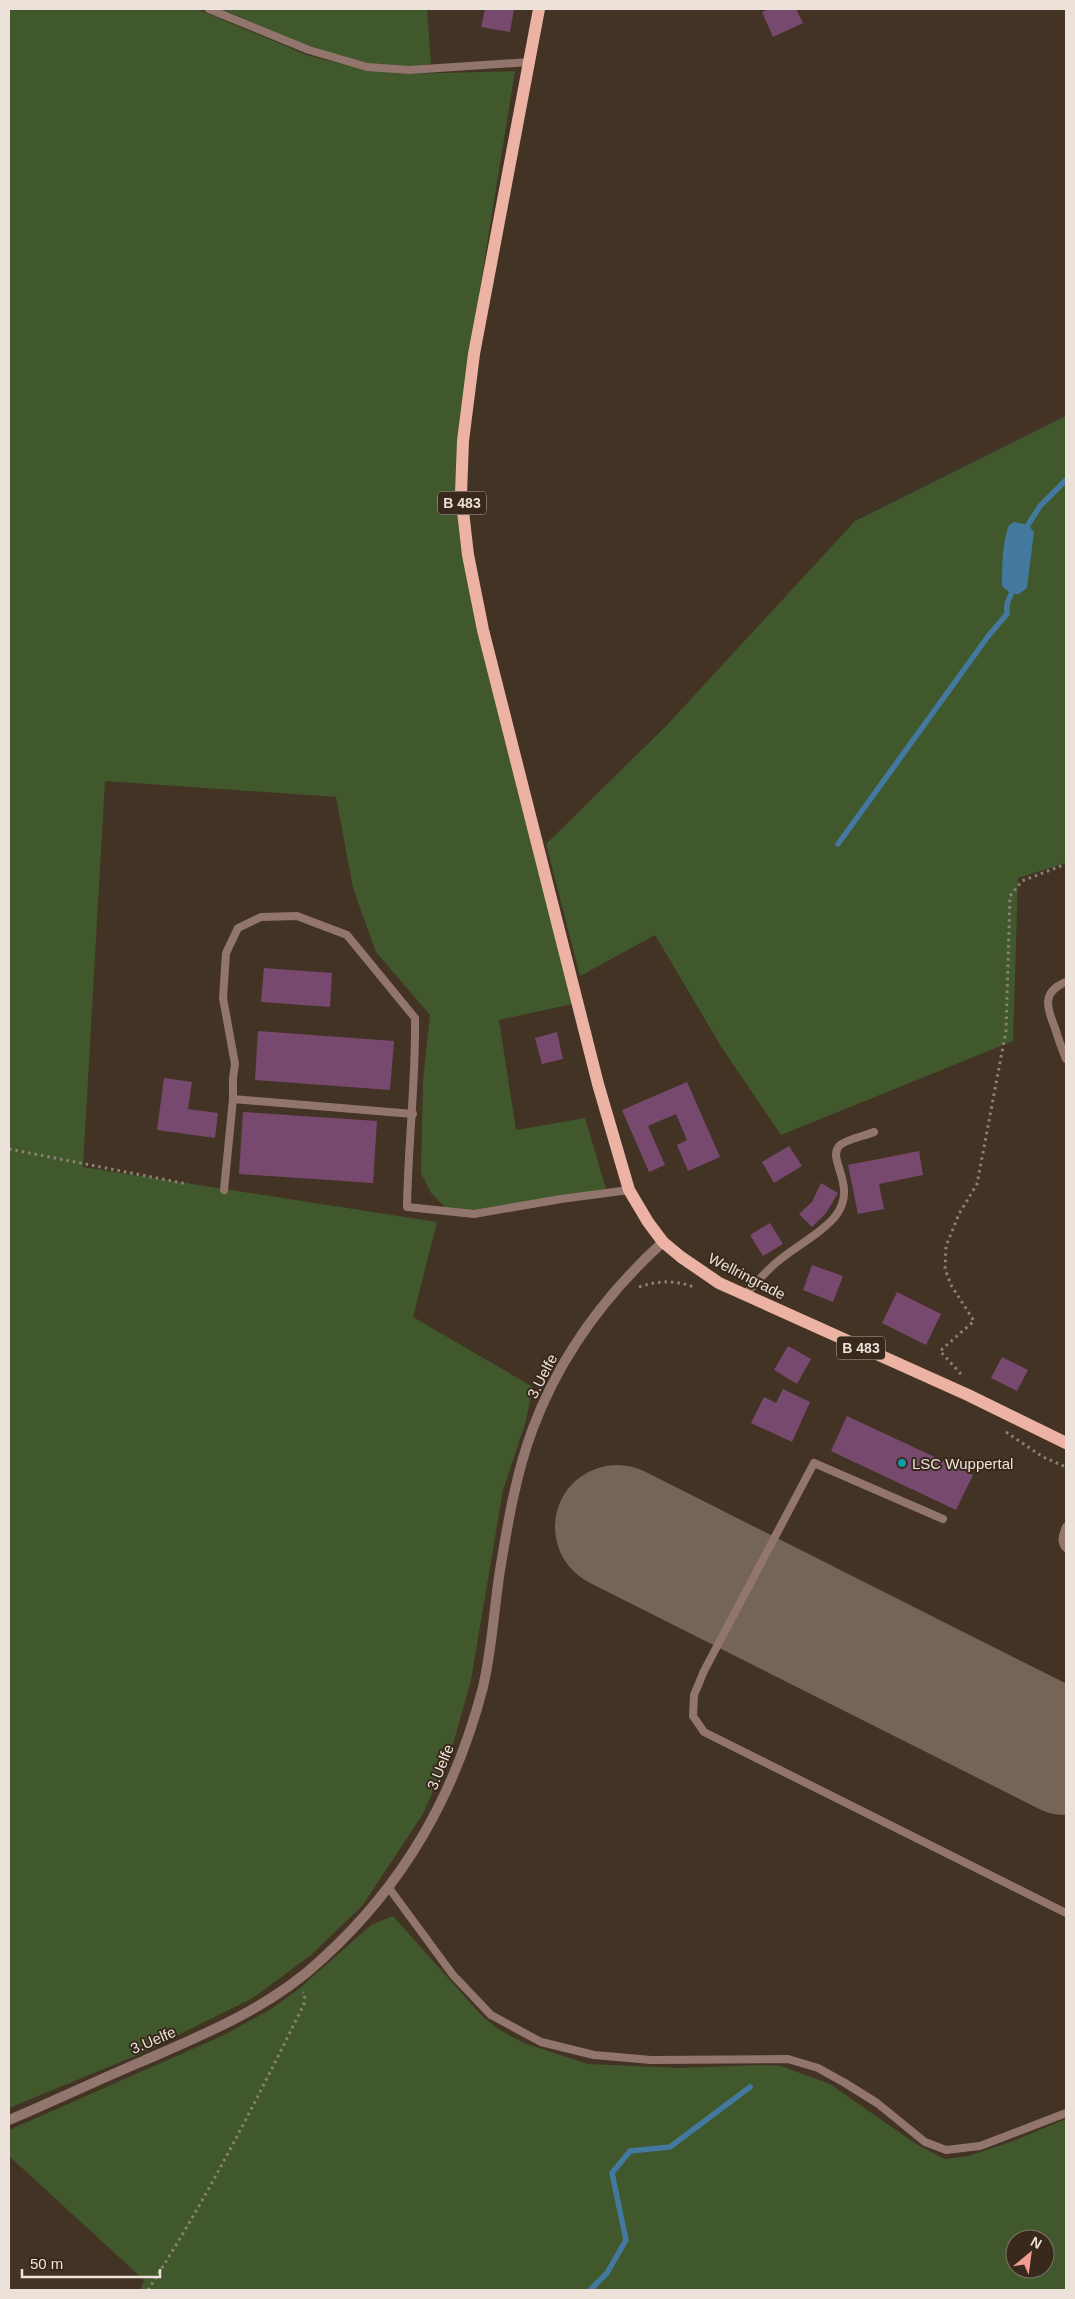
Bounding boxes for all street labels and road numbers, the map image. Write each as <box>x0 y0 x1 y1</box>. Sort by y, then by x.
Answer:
road number: B 483 <box>438 492 486 514</box>
street label: Wellringrade <box>706 1249 788 1303</box>
road number: B 483 <box>837 1336 885 1360</box>
street label: 3.Uelfe <box>524 1351 560 1401</box>
street label: 3.Uelfe <box>423 1742 457 1792</box>
street label: 3.Uelfe <box>128 2023 178 2057</box>

